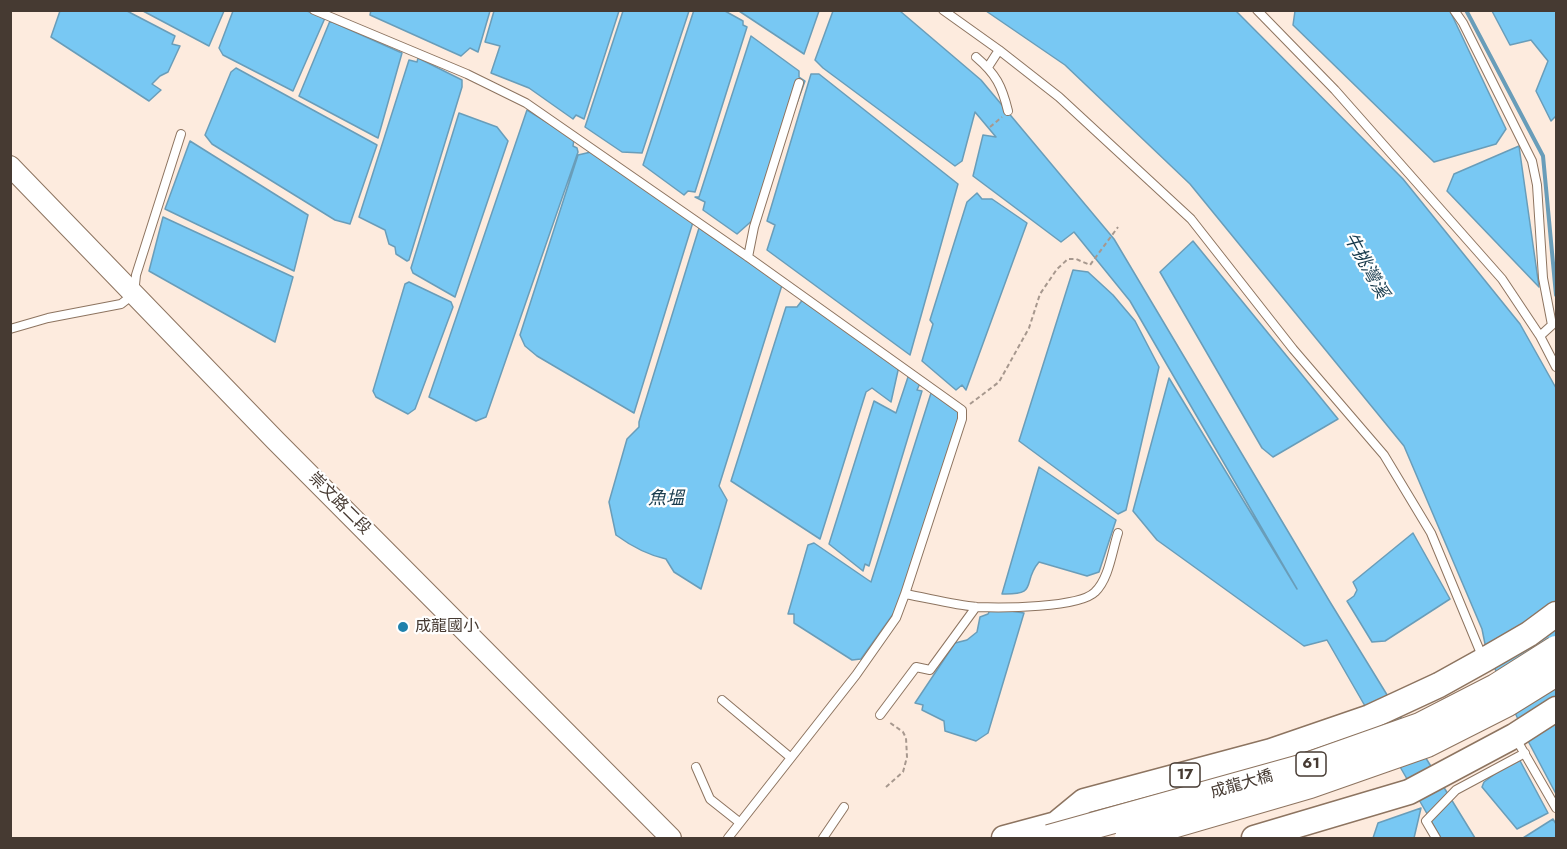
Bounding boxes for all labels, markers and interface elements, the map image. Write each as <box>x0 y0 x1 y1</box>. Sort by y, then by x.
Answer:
water label: 牛挑灣溪 <box>1338 229 1392 303</box>
street label: 崇文路二段 <box>304 469 374 539</box>
water label: 魚塭 <box>648 489 684 511</box>
place label: 成龍國小 <box>415 617 479 637</box>
marker: 成龍國小 <box>396 620 410 634</box>
road number: 61 <box>1296 752 1326 776</box>
road number: 17 <box>1170 763 1200 787</box>
street label: 成龍大橋 <box>1209 767 1275 803</box>

